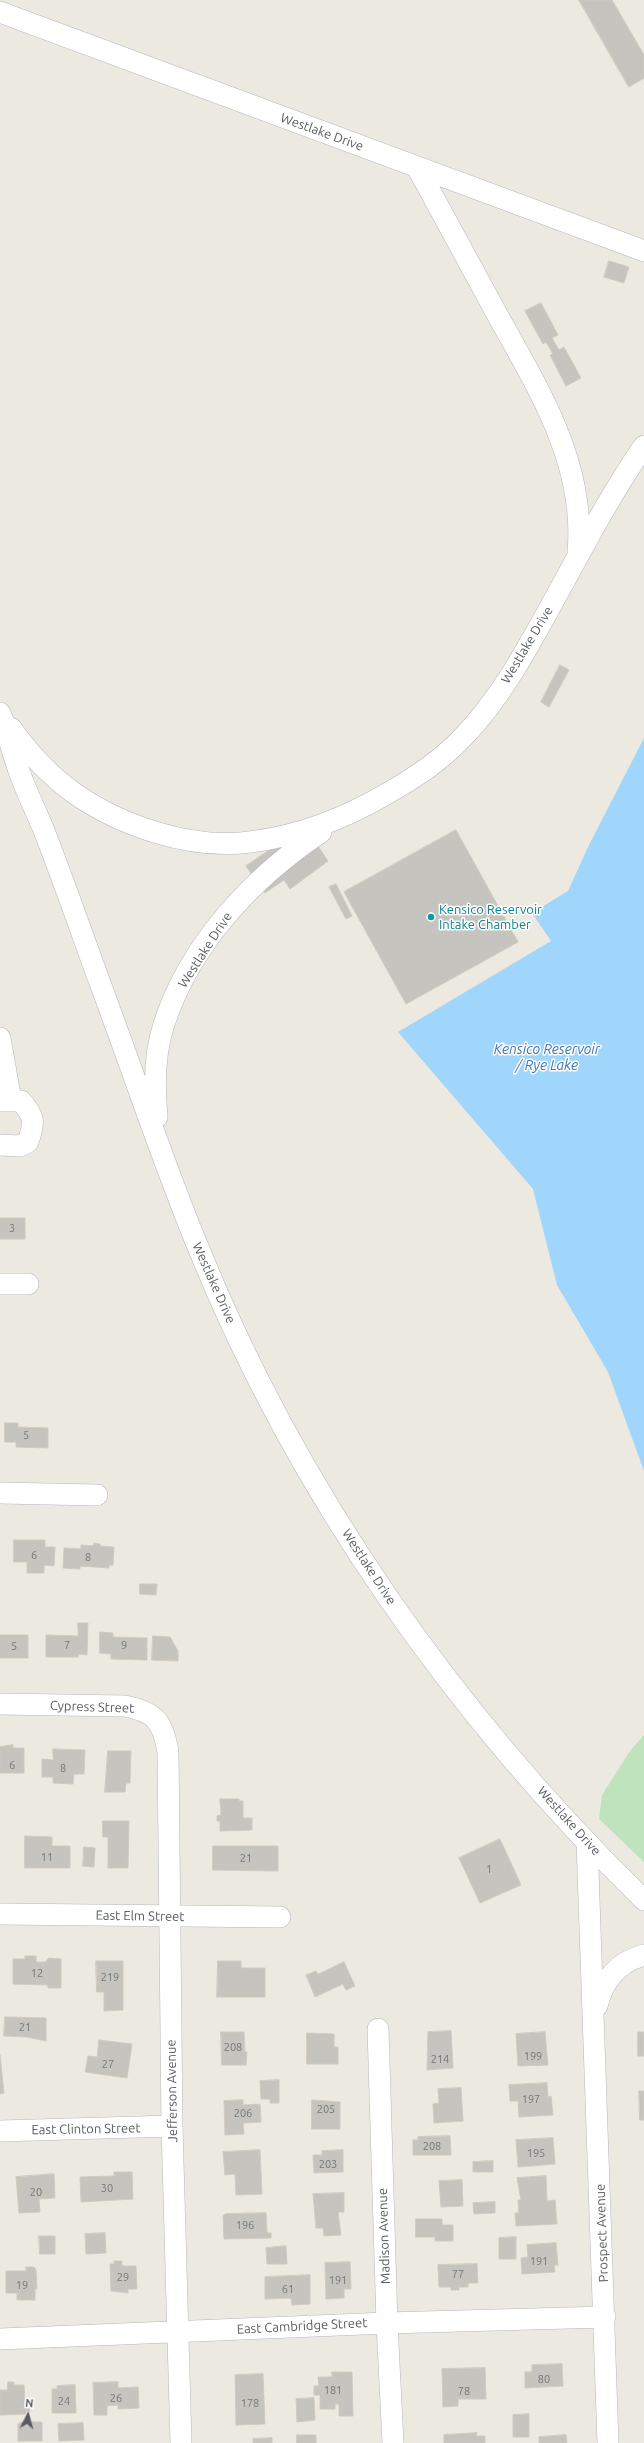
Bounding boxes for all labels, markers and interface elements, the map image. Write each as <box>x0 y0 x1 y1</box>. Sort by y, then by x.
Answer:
street label: Westlake Drive <box>278 110 366 154</box>
street label: Westlake Drive <box>498 604 556 686</box>
place label: Kensico Reservoir Intake Chamber <box>439 902 542 933</box>
street label: Westlake Drive <box>175 909 235 991</box>
marker: Kensico Reservoir Intake Chamber <box>426 912 436 922</box>
water label: Kensico Reservoir / Rye Lake <box>494 1041 600 1074</box>
house number: 3 <box>9 1221 15 1235</box>
street label: Westlake Drive <box>189 1240 239 1326</box>
house number: 5 <box>23 1428 29 1442</box>
street label: Westlake Drive <box>339 1526 399 1608</box>
house number: 6 <box>31 1548 37 1562</box>
house number: 8 <box>85 1550 91 1564</box>
house number: 7 <box>64 1638 70 1652</box>
house number: 9 <box>121 1638 127 1652</box>
house number: 5 <box>11 1639 17 1653</box>
street label: Cypress Street <box>50 1698 134 1716</box>
house number: 6 <box>9 1758 15 1772</box>
house number: 8 <box>60 1761 66 1775</box>
street label: Westlake Drive <box>534 1783 604 1859</box>
house number: 11 <box>41 1850 53 1864</box>
house number: 21 <box>240 1851 252 1865</box>
house number: 1 <box>486 1862 492 1876</box>
street label: East Elm Street <box>95 1907 185 1925</box>
house number: 12 <box>31 1966 43 1980</box>
house number: 219 <box>101 1970 119 1984</box>
house number: 21 <box>19 2020 31 2034</box>
street label: Jefferson Avenue <box>163 2039 181 2143</box>
house number: 208 <box>224 2040 242 2054</box>
house number: 199 <box>524 2049 542 2063</box>
house number: 214 <box>431 2052 449 2066</box>
house number: 27 <box>102 2057 114 2071</box>
house number: 197 <box>522 2092 540 2106</box>
house number: 205 <box>317 2102 335 2116</box>
house number: 206 <box>234 2106 252 2120</box>
street label: East Clinton Street <box>31 2120 141 2138</box>
house number: 208 <box>423 2139 441 2153</box>
house number: 195 <box>527 2146 545 2160</box>
house number: 203 <box>319 2157 337 2171</box>
house number: 30 <box>101 2181 113 2195</box>
street label: Prospect Avenue <box>592 2183 612 2283</box>
house number: 20 <box>30 2185 42 2199</box>
street label: Madison Avenue <box>375 2188 393 2284</box>
house number: 196 <box>236 2218 254 2232</box>
house number: 191 <box>530 2254 548 2268</box>
house number: 77 <box>452 2267 464 2281</box>
house number: 29 <box>117 2270 129 2284</box>
house number: 191 <box>329 2273 347 2287</box>
house number: 19 <box>16 2278 28 2292</box>
house number: 61 <box>282 2282 294 2296</box>
street label: East Cambridge Street <box>236 2315 368 2337</box>
house number: 80 <box>538 2372 550 2386</box>
house number: 181 <box>324 2383 342 2397</box>
house number: 78 <box>458 2384 470 2398</box>
house number: 26 <box>110 2391 122 2405</box>
house number: 24 <box>58 2394 70 2408</box>
north arrow <box>8 2395 48 2435</box>
house number: 178 <box>241 2396 259 2410</box>
text: N <box>25 2397 34 2409</box>

